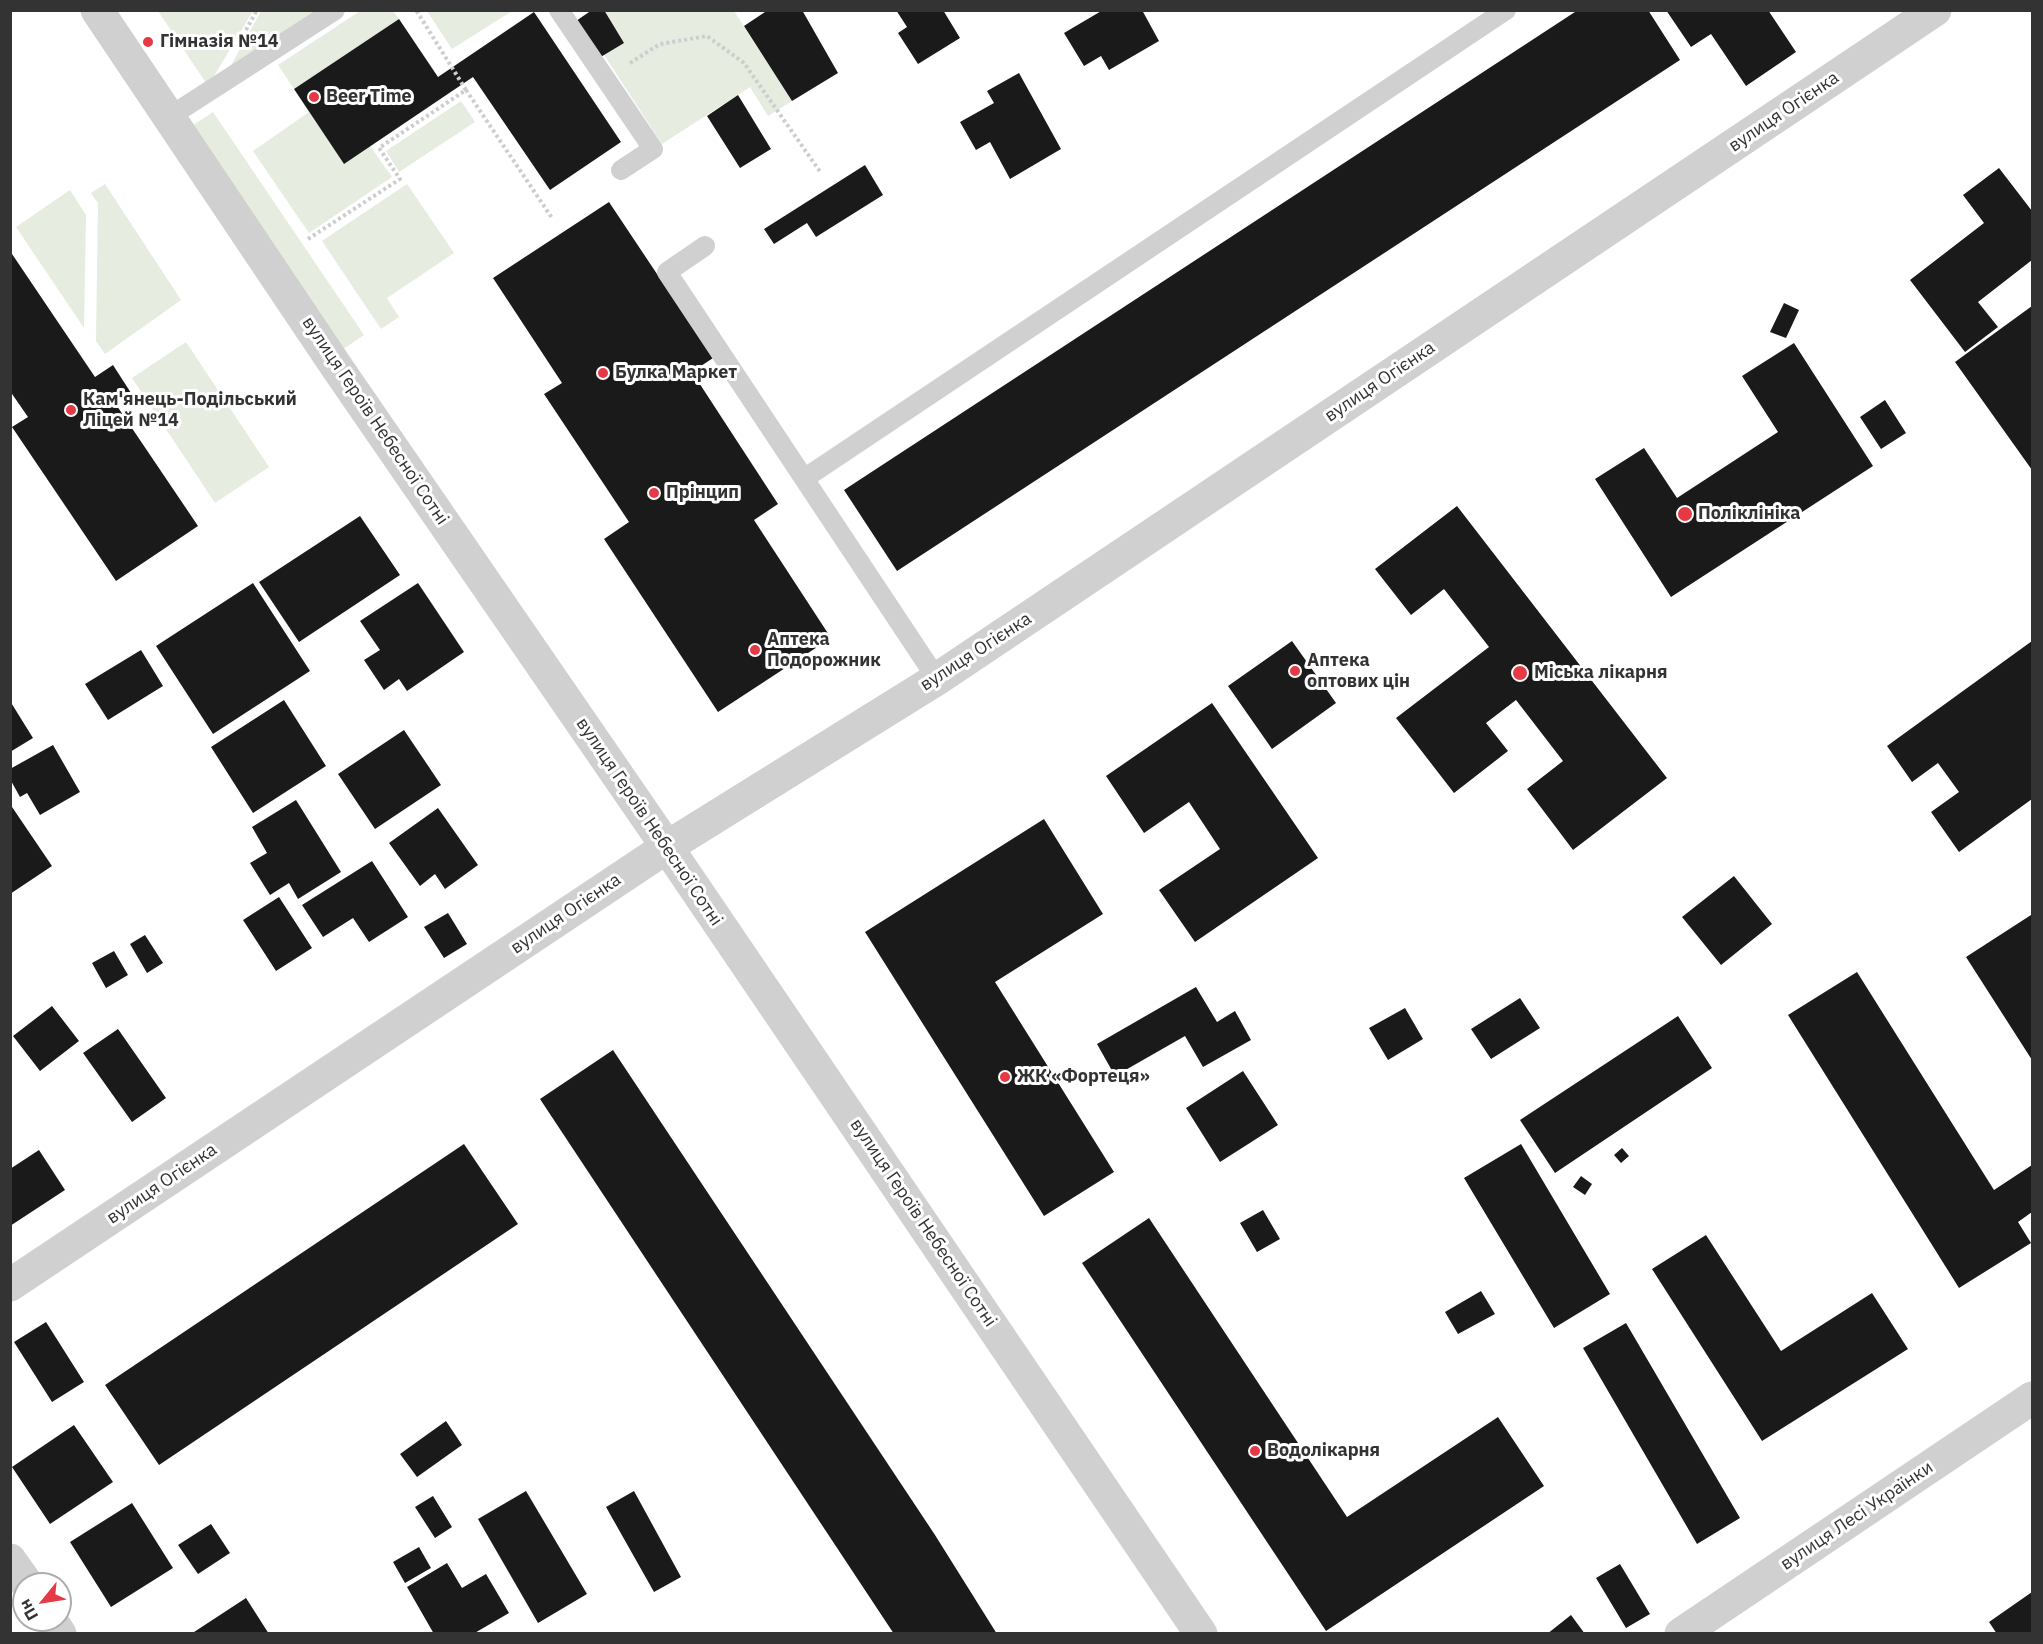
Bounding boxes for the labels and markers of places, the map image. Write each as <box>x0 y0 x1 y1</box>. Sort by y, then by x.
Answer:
place label: Гімназія №14 <box>160 31 279 53</box>
marker: Гімназія №14 <box>141 35 155 49</box>
place label: Beer Time <box>326 86 412 108</box>
marker: Beer Time <box>307 90 321 104</box>
place label: Булка Маркет <box>615 362 737 384</box>
marker: Булка Маркет <box>596 366 610 380</box>
place label: Кам'янець-Подільський Ліцей №14 <box>83 389 297 432</box>
marker: Кам'янець-Подільський Ліцей №14 <box>64 403 78 417</box>
place label: Прінцип <box>666 482 739 504</box>
marker: Прінцип <box>647 486 661 500</box>
place label: Поліклініка <box>1698 503 1801 525</box>
marker: Поліклініка <box>1676 505 1694 523</box>
place label: Аптека Подорожник <box>767 629 881 672</box>
marker: Аптека Подорожник <box>748 643 762 657</box>
place label: Аптека оптових цін <box>1307 650 1410 692</box>
place label: Міська лікарня <box>1534 662 1668 684</box>
marker: Аптека оптових цін <box>1288 664 1302 678</box>
marker: Міська лікарня <box>1511 664 1529 682</box>
place label: ЖК «Фортеця» <box>1017 1066 1150 1088</box>
marker: ЖК «Фортеця» <box>998 1070 1012 1084</box>
place label: Водолікарня <box>1267 1440 1380 1462</box>
marker: Водолікарня <box>1248 1444 1262 1458</box>

